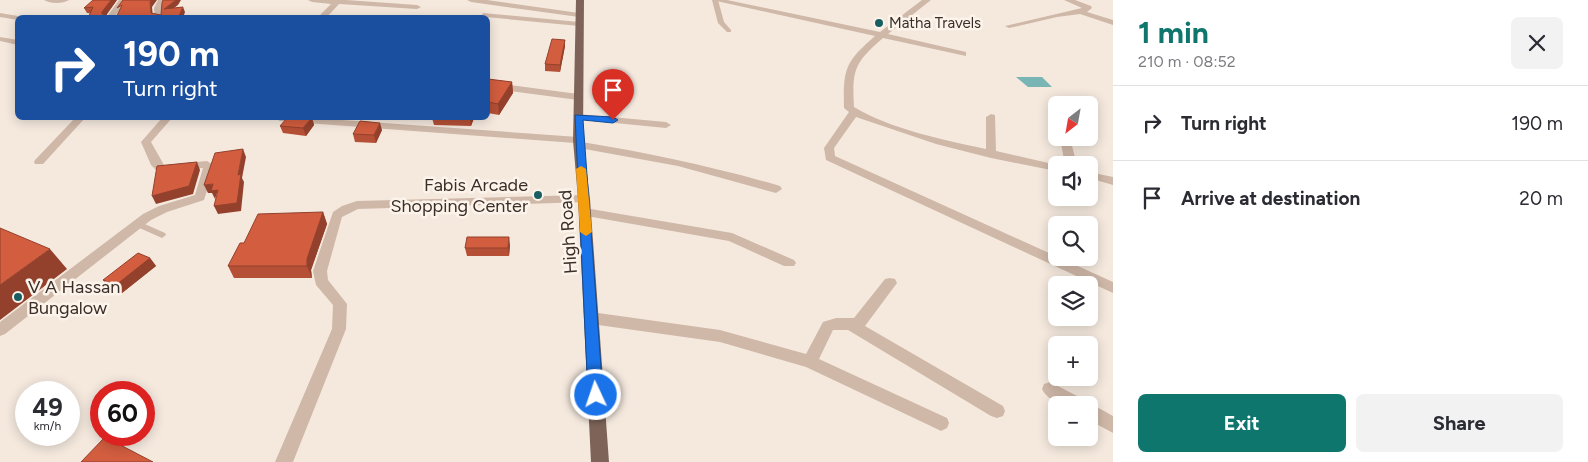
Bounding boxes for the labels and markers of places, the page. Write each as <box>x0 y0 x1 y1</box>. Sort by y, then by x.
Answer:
place label: Matha Travels <box>889 14 981 32</box>
marker: Matha Travels <box>873 17 885 29</box>
pin <box>592 69 634 120</box>
place label: Fabis Arcade Shopping Center <box>390 174 528 217</box>
marker: Fabis Arcade Shopping Center <box>532 189 544 201</box>
place label: V A Hassan Bungalow <box>28 276 120 319</box>
marker: V A Hassan Bungalow <box>12 291 24 303</box>

